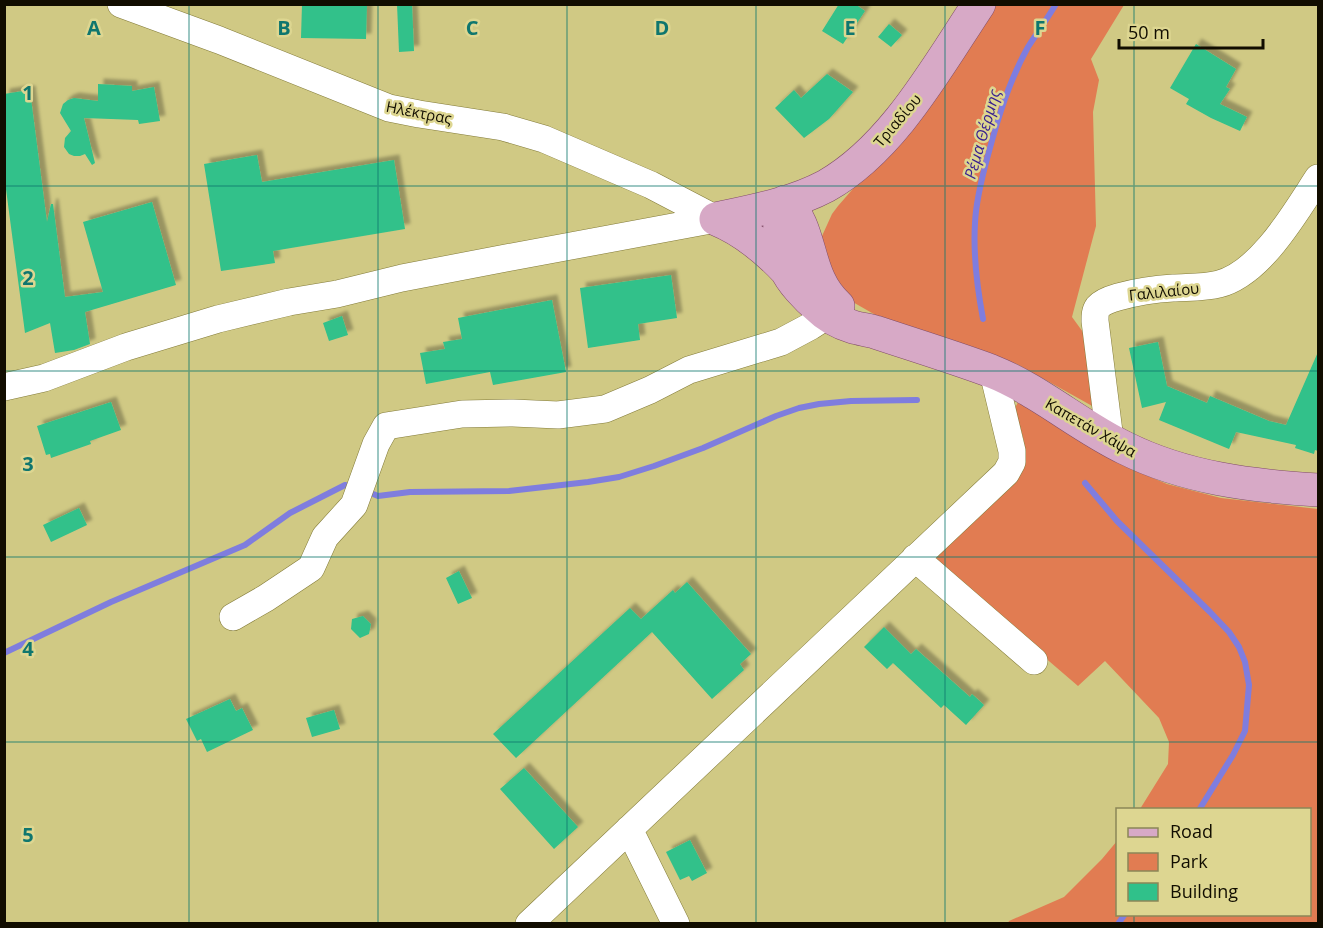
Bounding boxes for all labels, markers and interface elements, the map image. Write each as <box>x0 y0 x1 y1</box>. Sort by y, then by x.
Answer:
scale bar <box>1119 12 1263 50</box>
text: A <box>87 14 101 41</box>
text: B <box>277 14 291 41</box>
text: C <box>466 14 479 41</box>
text: D <box>655 14 669 41</box>
text: E <box>844 14 856 41</box>
text: F <box>1035 14 1045 41</box>
text: 50 m <box>1128 20 1170 44</box>
text: 1 <box>22 79 34 106</box>
water label: Ρέμα Θέρμης <box>959 86 1006 181</box>
street label: Τριαδίου <box>869 89 925 151</box>
street label: Ηλέκτρας <box>384 96 454 128</box>
text: 2 <box>22 264 34 291</box>
street label: Γαλιλαίου <box>1128 277 1200 305</box>
street label: Καπετάν Χάψα <box>1042 393 1140 461</box>
text: 3 <box>22 450 34 477</box>
text: 4 <box>22 635 34 662</box>
legend <box>1116 808 1311 916</box>
text: Road <box>1170 819 1213 843</box>
text: 5 <box>22 821 34 848</box>
text: Park <box>1170 849 1208 873</box>
text: Building <box>1170 879 1238 903</box>

